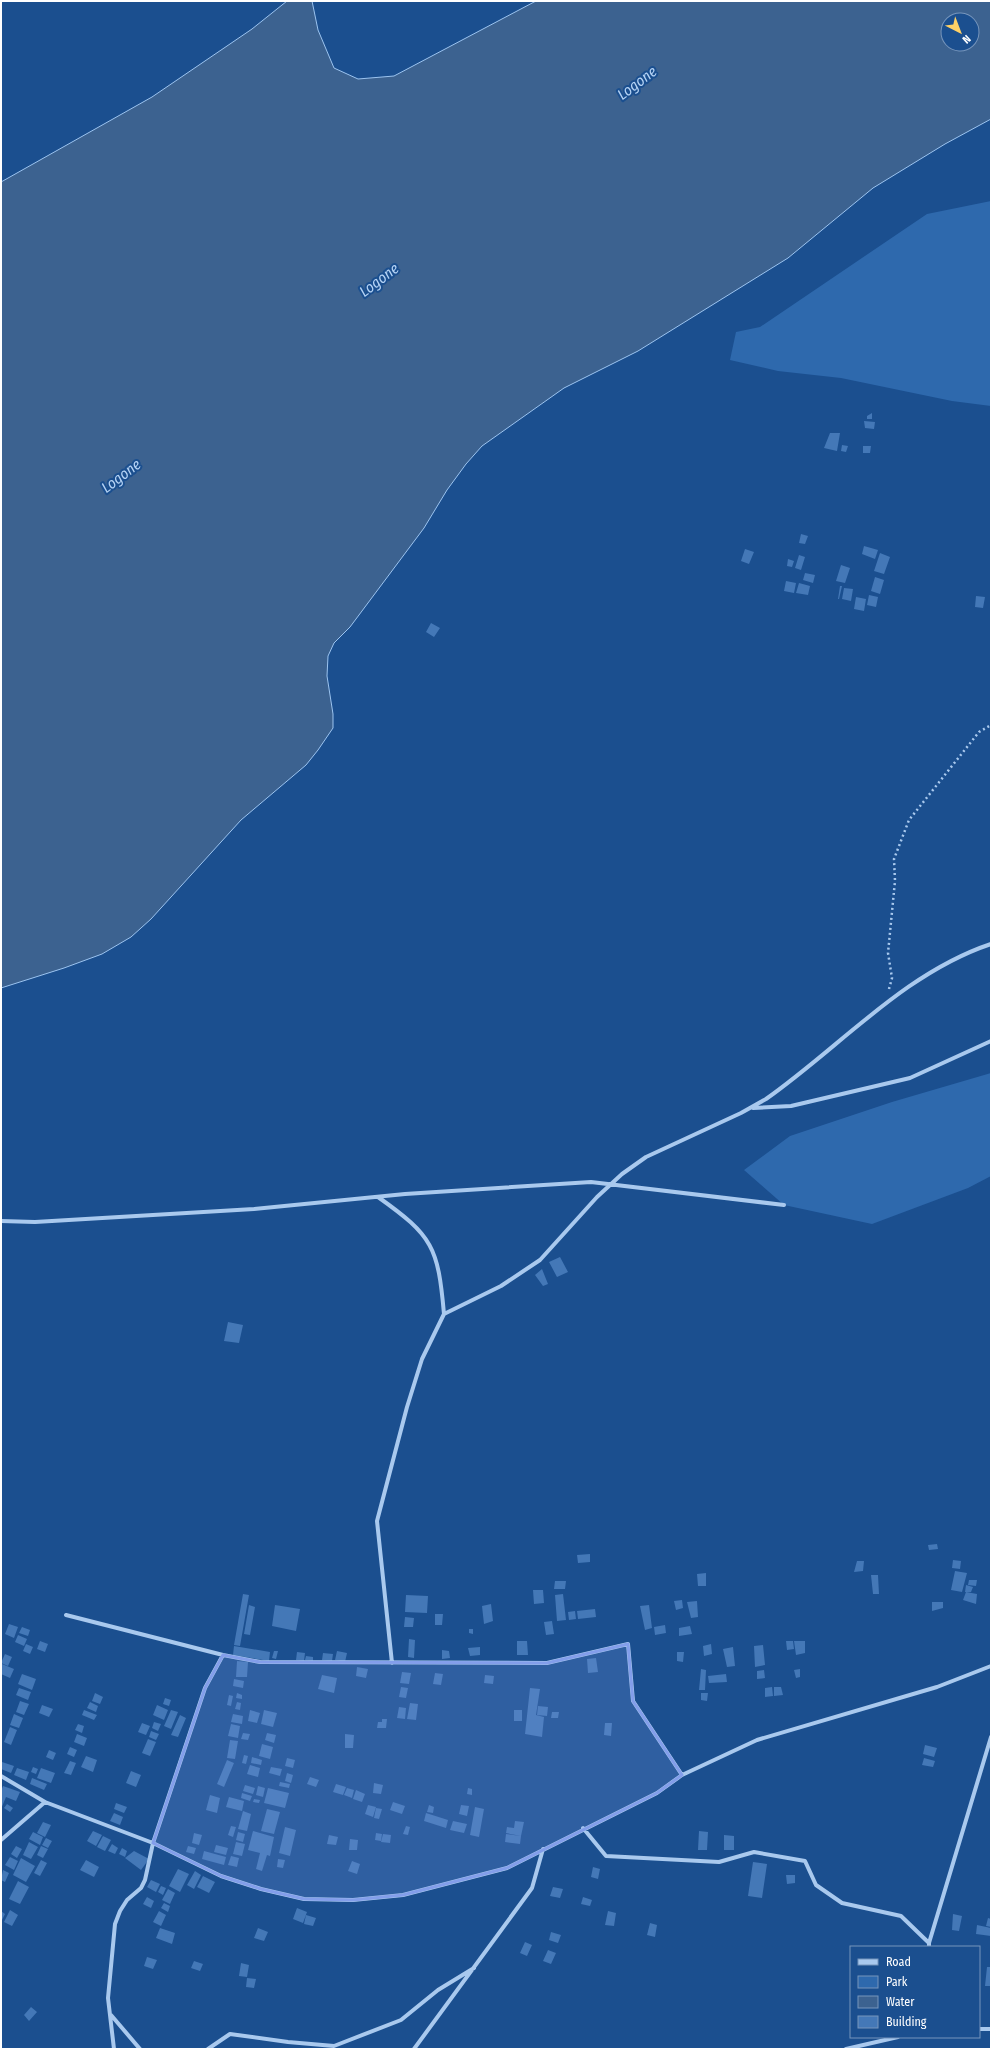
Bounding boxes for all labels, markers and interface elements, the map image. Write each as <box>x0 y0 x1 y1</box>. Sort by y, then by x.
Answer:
north arrow <box>940 12 980 52</box>
text: N <box>960 32 973 46</box>
water label: Logone <box>614 62 660 104</box>
water label: Logone <box>356 259 402 301</box>
water label: Logone <box>98 455 144 497</box>
legend <box>850 1946 980 2038</box>
text: Road <box>886 1955 911 1969</box>
text: Park <box>886 1975 908 1989</box>
text: Water <box>886 1995 915 2009</box>
text: Building <box>886 2015 927 2029</box>

